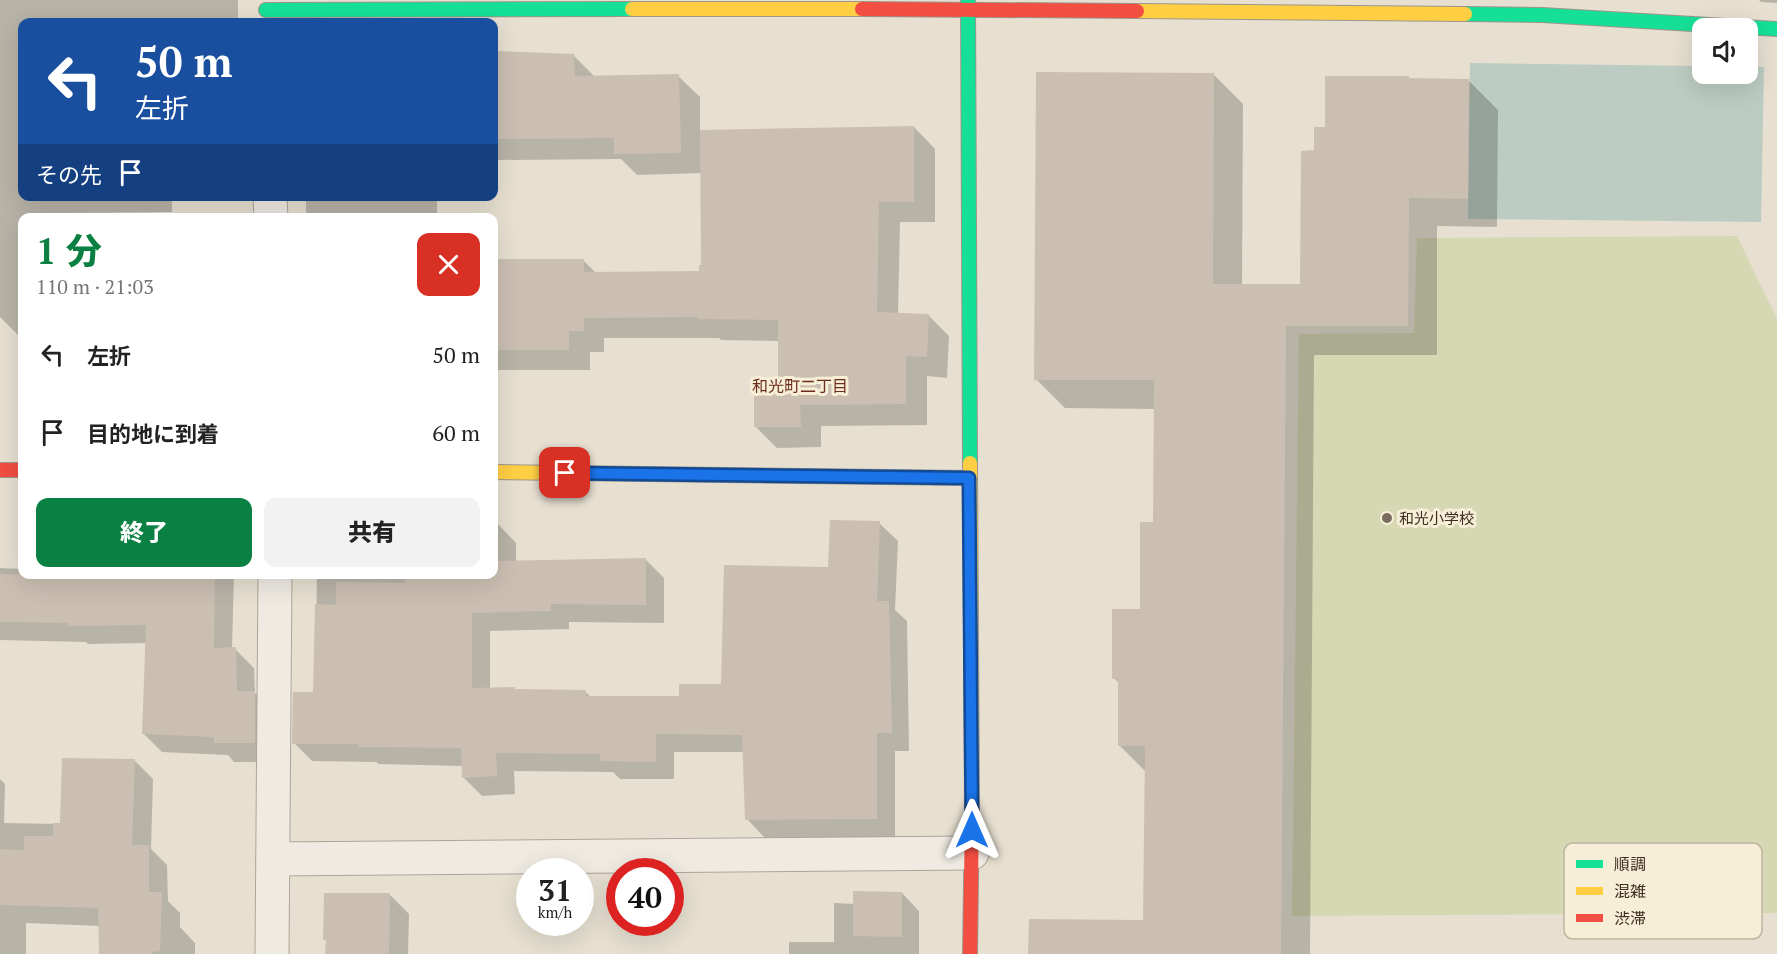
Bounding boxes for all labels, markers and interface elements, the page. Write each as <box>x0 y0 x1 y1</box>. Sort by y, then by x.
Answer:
map controls <box>1692 18 1758 84</box>
button: sound <box>1692 18 1758 84</box>
text: 50 m <box>135 33 233 89</box>
icon: left <box>36 42 114 120</box>
text: 左折 <box>135 90 189 126</box>
icon: arrive <box>114 156 147 189</box>
text: その先 <box>36 160 102 189</box>
text: 1 分 <box>36 227 102 274</box>
button: close <box>417 233 480 296</box>
text: 110 m · 21:03 <box>36 273 154 300</box>
icon: left <box>36 338 69 371</box>
text: 50 m <box>432 340 480 369</box>
text: 左折 <box>87 341 131 370</box>
district label: 和光町二丁目 <box>752 375 848 397</box>
icon: arrive <box>36 416 69 449</box>
text: 60 m <box>432 418 480 447</box>
text: 目的地に到着 <box>87 419 219 448</box>
pin <box>539 447 590 498</box>
icon: arrive <box>548 456 581 489</box>
button: 終了 <box>36 498 252 567</box>
button: 共有 <box>264 498 480 567</box>
place label: 和光小学校 <box>1399 508 1474 528</box>
marker: 和光小学校 <box>1380 511 1394 525</box>
position arrow <box>940 798 1004 862</box>
legend <box>1564 843 1762 939</box>
text: 順調 <box>1614 853 1646 875</box>
speed limit sign: 40 <box>606 858 684 936</box>
text: 31 <box>538 870 572 910</box>
text: 混雑 <box>1614 880 1646 902</box>
text: km/h <box>538 902 572 922</box>
text: 渋滞 <box>1614 907 1646 929</box>

